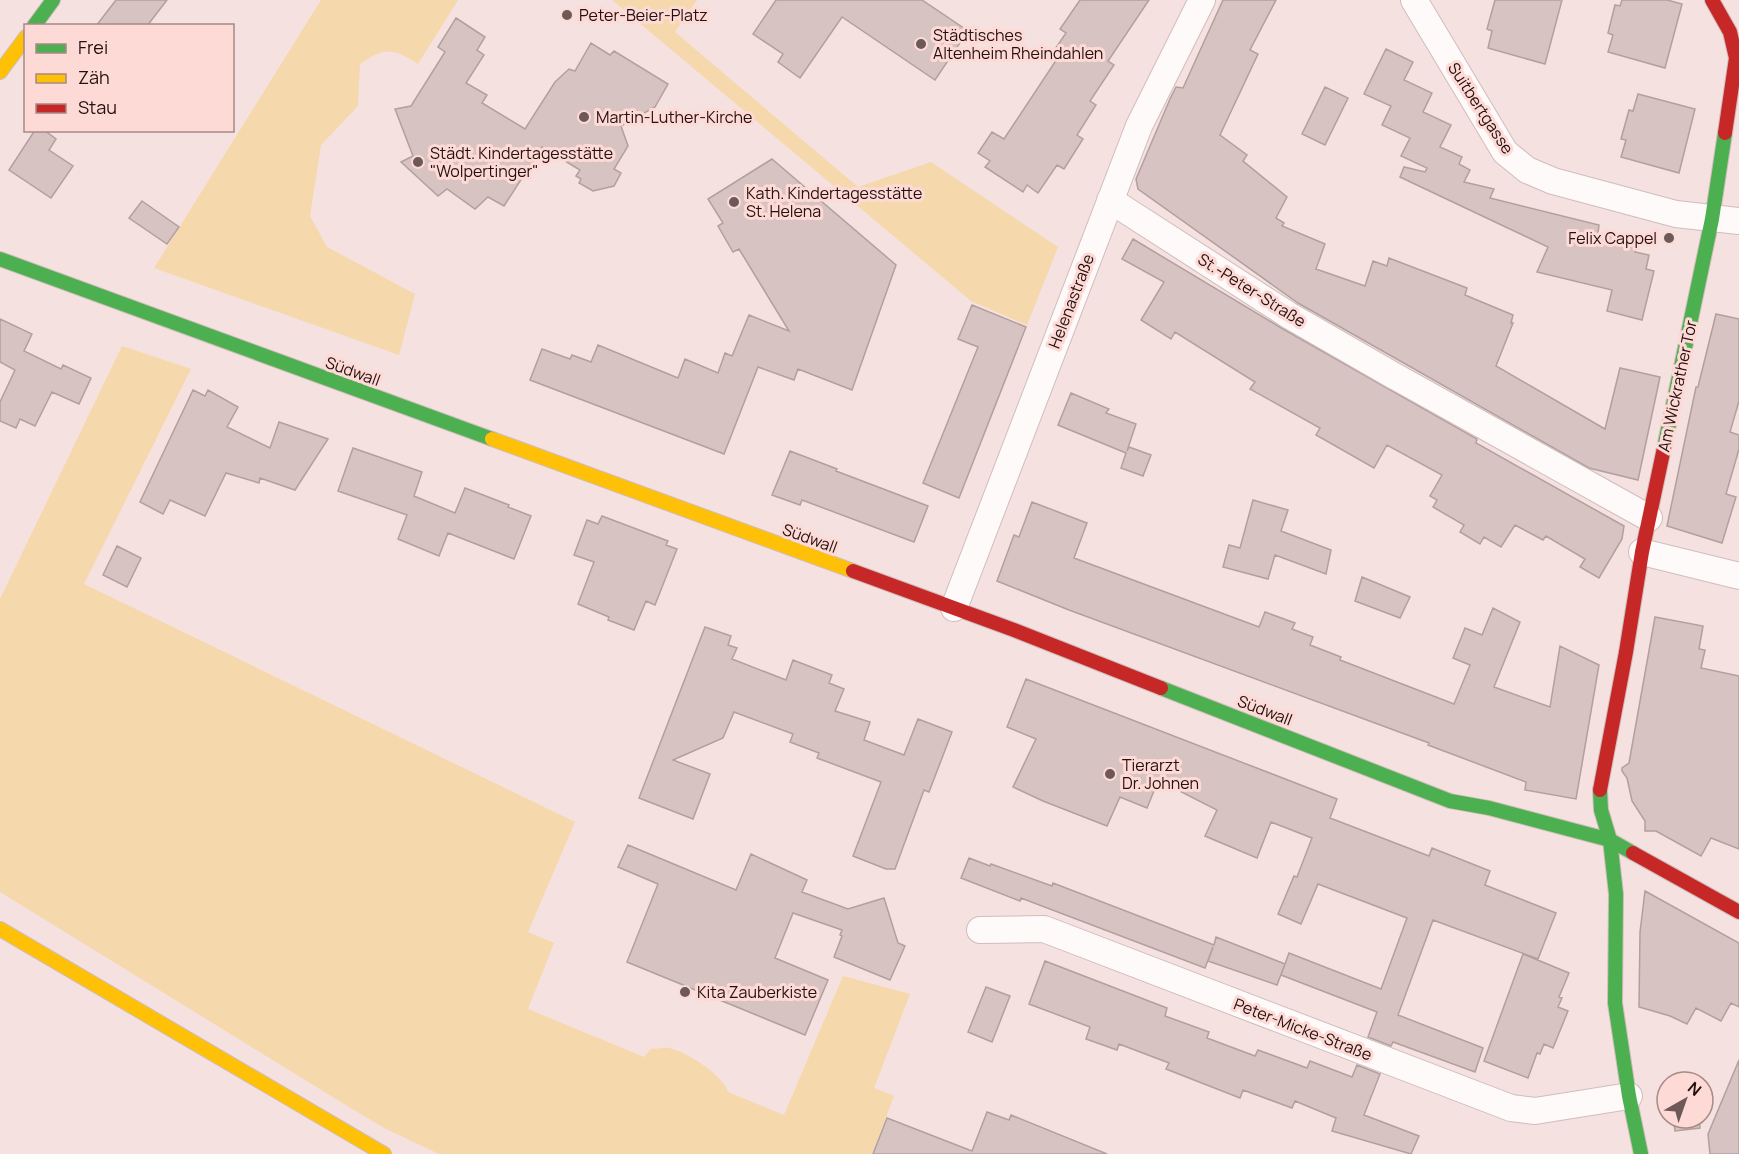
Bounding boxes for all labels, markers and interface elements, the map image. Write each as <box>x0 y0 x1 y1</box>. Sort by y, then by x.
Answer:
place label: Peter-Beier-Platz <box>579 4 708 26</box>
marker: Peter-Beier-Platz <box>560 8 574 22</box>
legend <box>24 24 234 132</box>
place label: Städtisches Altenheim Rheindahlen <box>933 24 1103 64</box>
text: Frei <box>78 35 108 59</box>
marker: Städtisches Altenheim Rheindahlen <box>914 37 928 51</box>
street label: Suitbertgasse <box>1443 58 1519 158</box>
text: Zäh <box>78 65 110 89</box>
text: Stau <box>78 95 117 119</box>
place label: Martin-Luther-Kirche <box>596 106 752 128</box>
marker: Martin-Luther-Kirche <box>577 110 591 124</box>
place label: Städt. Kindertagesstätte "Wolpertinger" <box>430 142 613 182</box>
marker: Städt. Kindertagesstätte "Wolpertinger" <box>411 155 425 169</box>
place label: Kath. Kindertagesstätte St. Helena <box>746 182 922 222</box>
marker: Kath. Kindertagesstätte St. Helena <box>727 195 741 209</box>
place label: Felix Cappel <box>1568 227 1657 249</box>
marker: Felix Cappel <box>1662 231 1676 245</box>
street label: St.-Peter-Straße <box>1194 248 1310 332</box>
street label: Helenastraße <box>1043 251 1099 351</box>
street label: Am Wickrather Tor <box>1652 318 1702 454</box>
street label: Südwall <box>322 351 384 391</box>
street label: Südwall <box>779 518 841 558</box>
street label: Südwall <box>1234 690 1296 730</box>
place label: Tierarzt Dr. Johnen <box>1122 754 1199 794</box>
marker: Tierarzt Dr. Johnen <box>1103 767 1117 781</box>
place label: Kita Zauberkiste <box>697 981 817 1003</box>
marker: Kita Zauberkiste <box>678 985 692 999</box>
street label: Peter-Micke-Straße <box>1231 993 1375 1065</box>
north arrow <box>1655 1070 1715 1130</box>
text: N <box>1683 1076 1706 1101</box>

